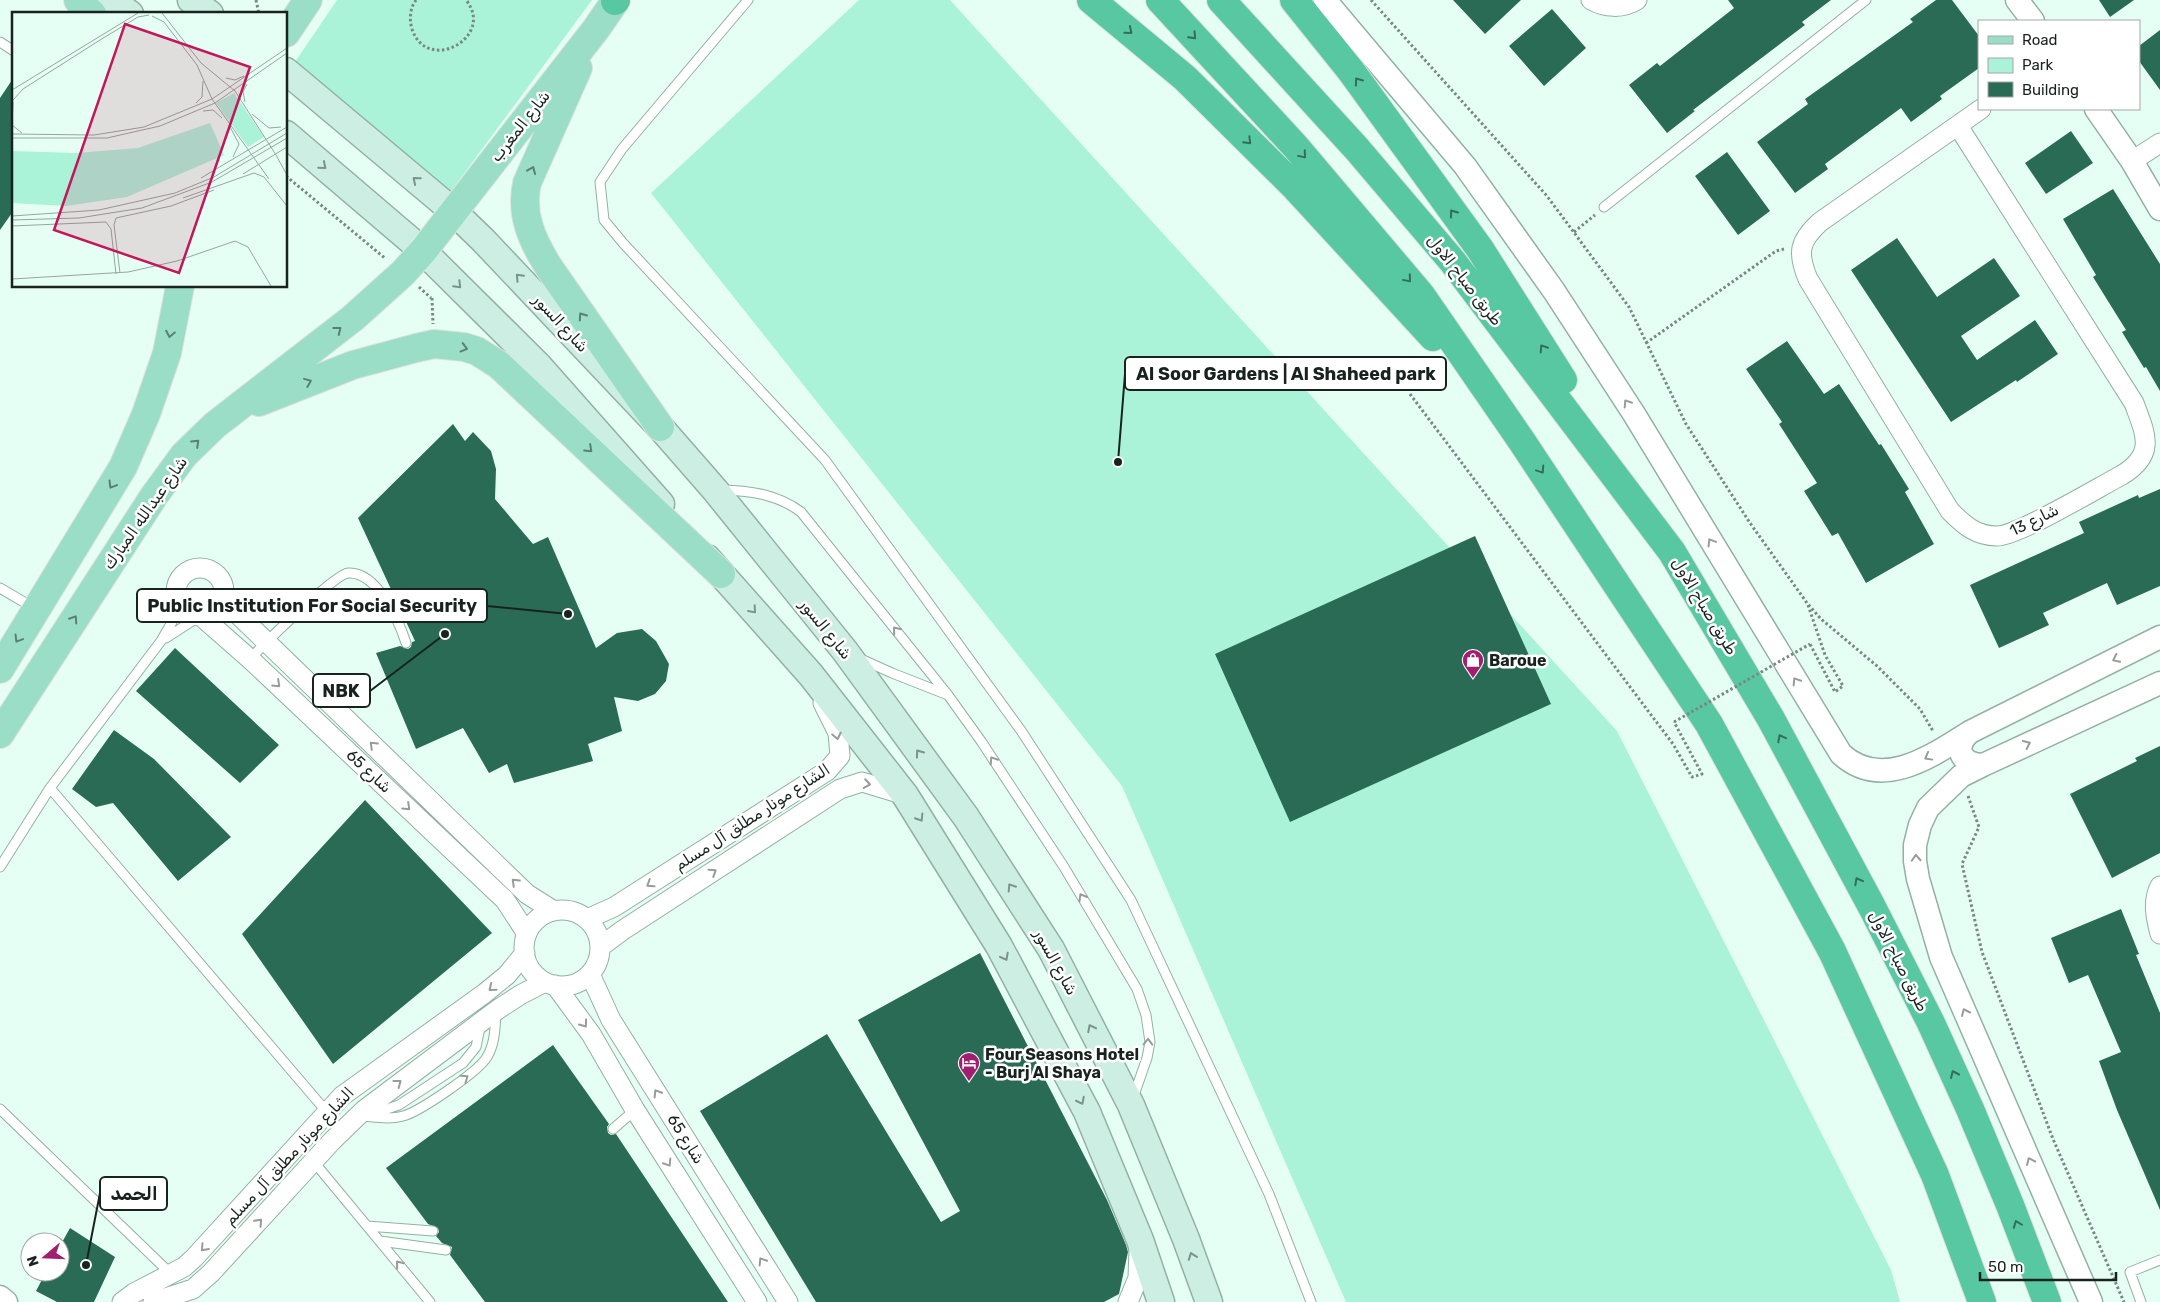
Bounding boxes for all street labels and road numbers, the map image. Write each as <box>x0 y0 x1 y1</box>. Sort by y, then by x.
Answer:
street label: شارع المغرب <box>486 87 555 167</box>
street label: طريق صباح الاول <box>1422 231 1506 331</box>
street label: شارع السور <box>527 289 593 357</box>
street label: شارع عبدالله المبارك <box>99 453 193 574</box>
street label: شارع 13 <box>2006 500 2063 542</box>
street label: طريق صباح الاول <box>1667 554 1742 659</box>
street label: شارع السور <box>794 594 856 664</box>
street label: شارع 65 <box>341 745 396 798</box>
street label: الشارع مونار مطلق آل مسلم <box>671 760 834 876</box>
street label: طريق صباح الاول <box>1864 907 1933 1015</box>
street label: شارع السور <box>1028 925 1082 999</box>
street label: الشارع مونار مطلق آل مسلم <box>220 1083 359 1230</box>
street label: شارع 65 <box>662 1111 709 1168</box>

